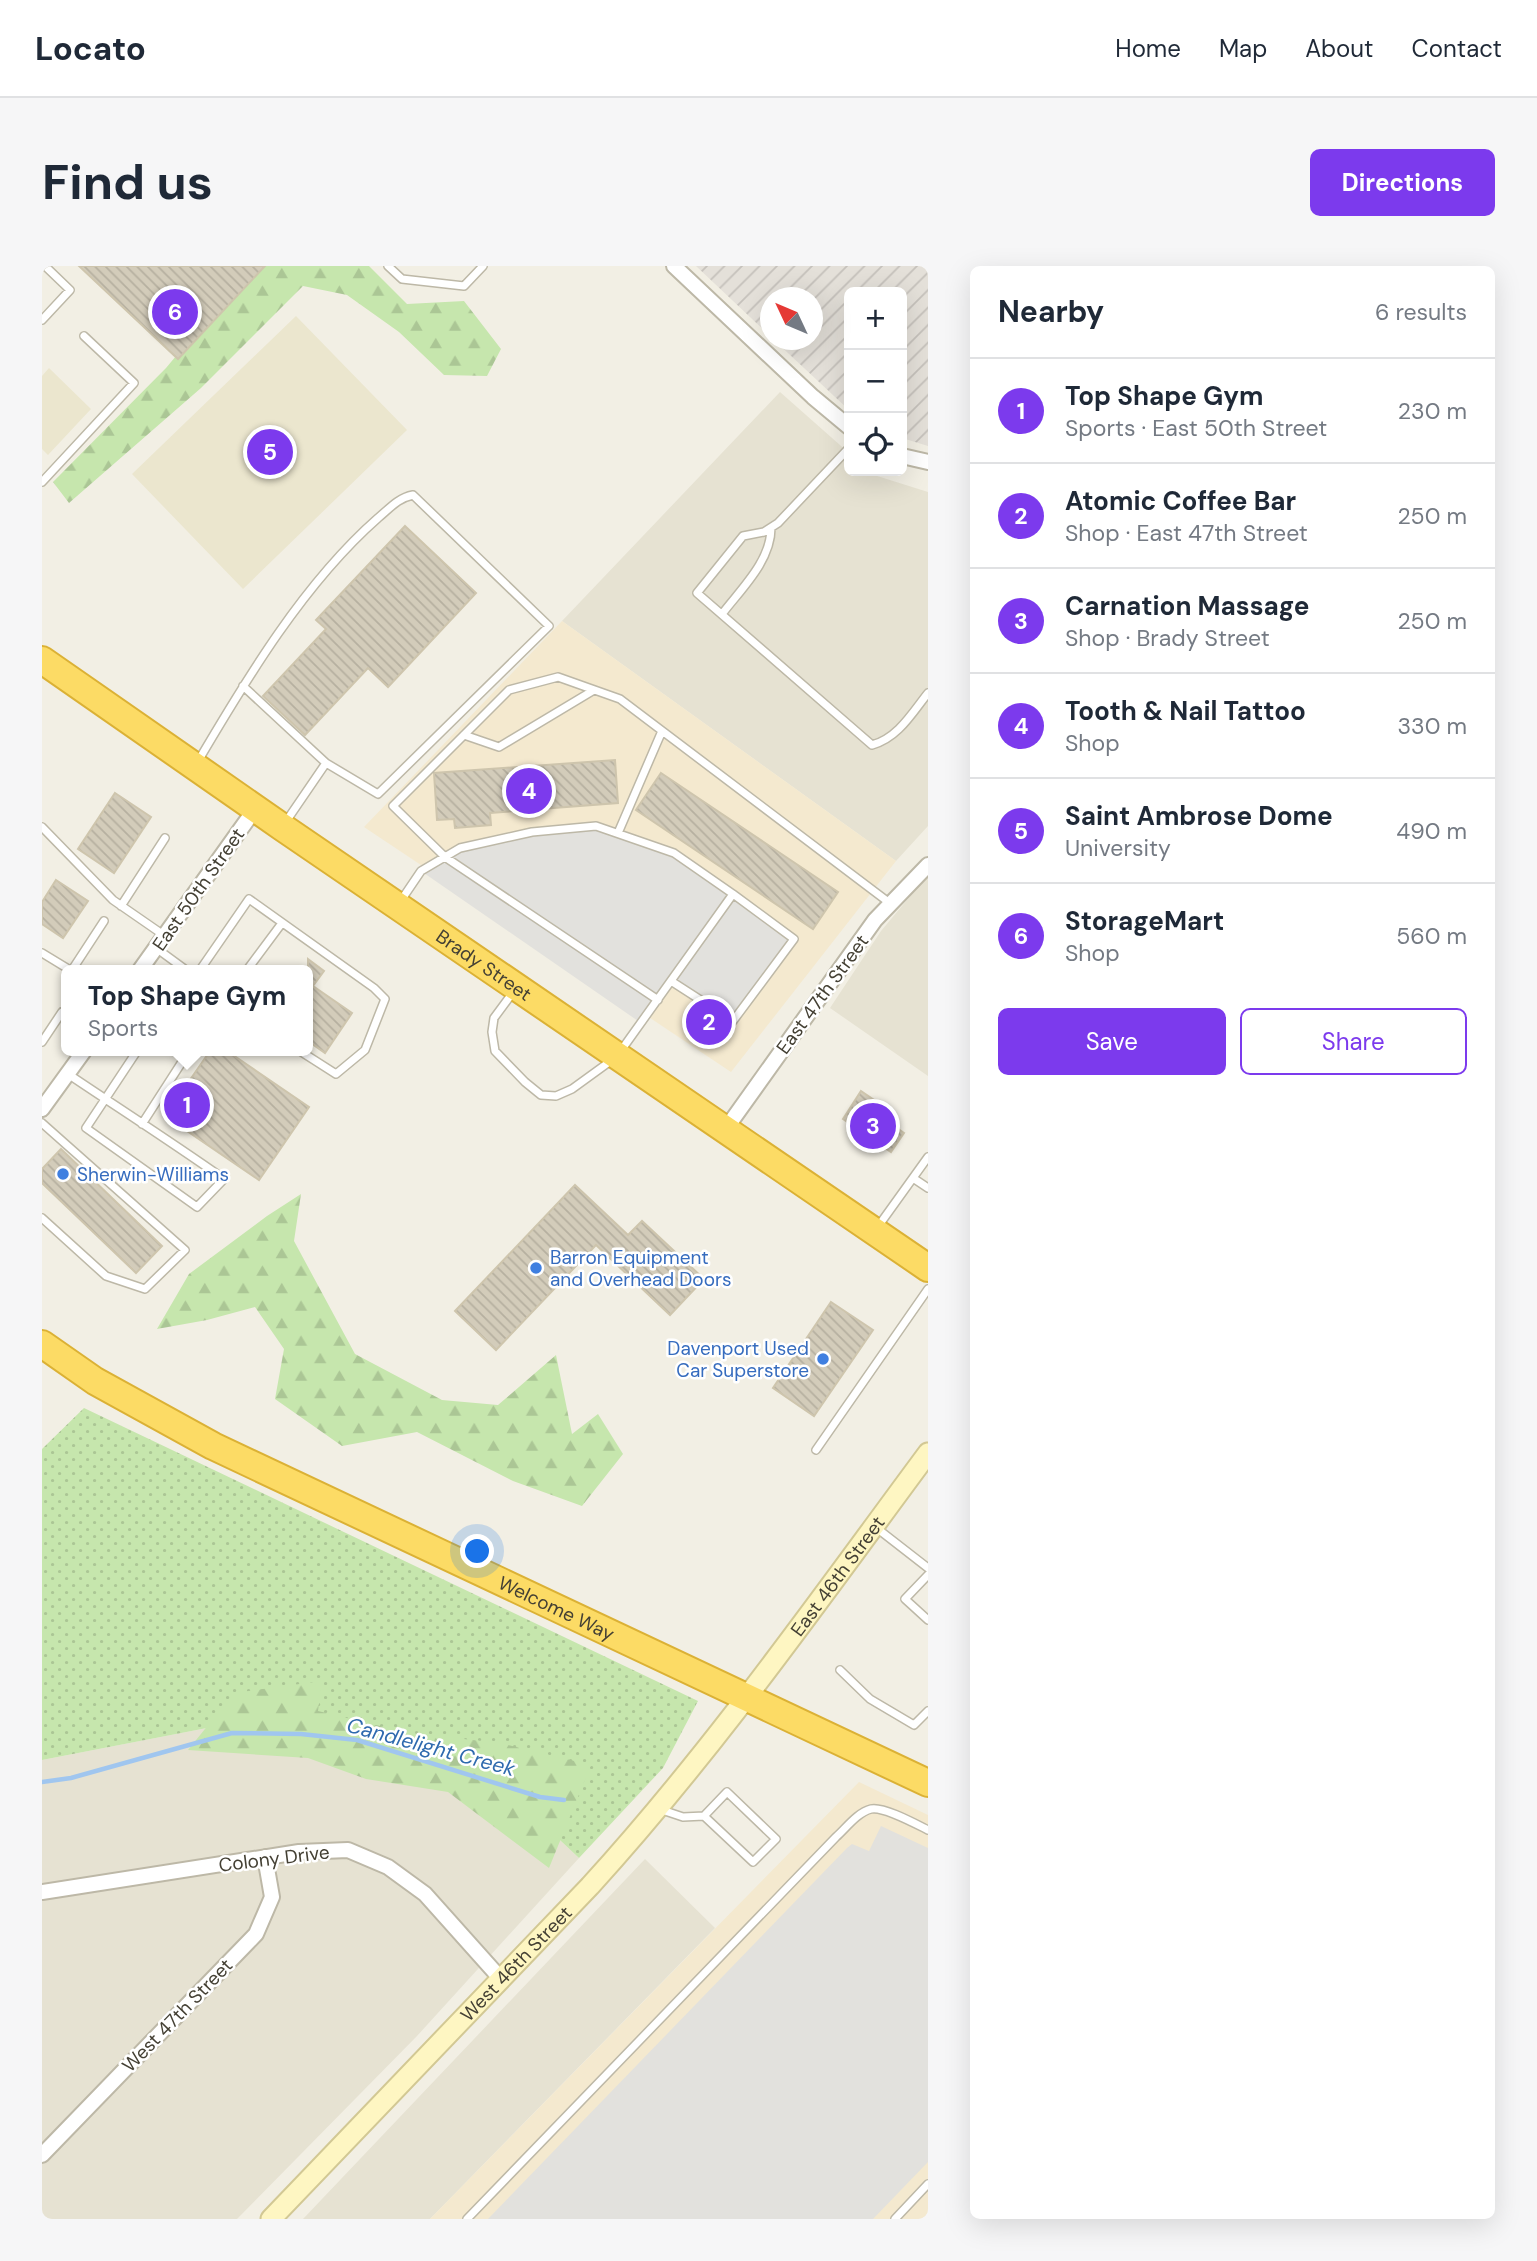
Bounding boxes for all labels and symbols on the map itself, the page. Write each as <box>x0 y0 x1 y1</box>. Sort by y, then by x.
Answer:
pin: 6 <box>152 286 198 338</box>
north arrow <box>760 287 823 350</box>
pin: 5 <box>247 426 293 478</box>
pin: 4 <box>506 765 552 817</box>
street label: East 50th Street <box>147 823 250 956</box>
street label: Brady Street <box>431 924 536 1007</box>
street label: East 47th Street <box>771 930 874 1059</box>
pin: 2 <box>686 996 732 1048</box>
pin: 1 <box>164 1079 210 1131</box>
pin: 3 <box>850 1100 896 1152</box>
place label: Sherwin-Williams <box>77 1162 229 1187</box>
marker: Sherwin-Williams <box>55 1166 71 1182</box>
place label: Barron Equipment and Overhead Doors <box>550 1245 731 1292</box>
marker: Barron Equipment and Overhead Doors <box>528 1260 544 1276</box>
place label: Davenport Used Car Superstore <box>667 1336 809 1383</box>
marker: Davenport Used Car Superstore <box>815 1351 831 1367</box>
street label: East 46th Street <box>785 1511 890 1641</box>
your location <box>460 1534 494 1568</box>
street label: Welcome Way <box>494 1570 619 1647</box>
water label: Candlelight Creek <box>344 1711 519 1783</box>
street label: Colony Drive <box>217 1839 331 1878</box>
street label: West 46th Street <box>455 1901 577 2027</box>
street label: West 47th Street <box>117 1953 238 2078</box>

